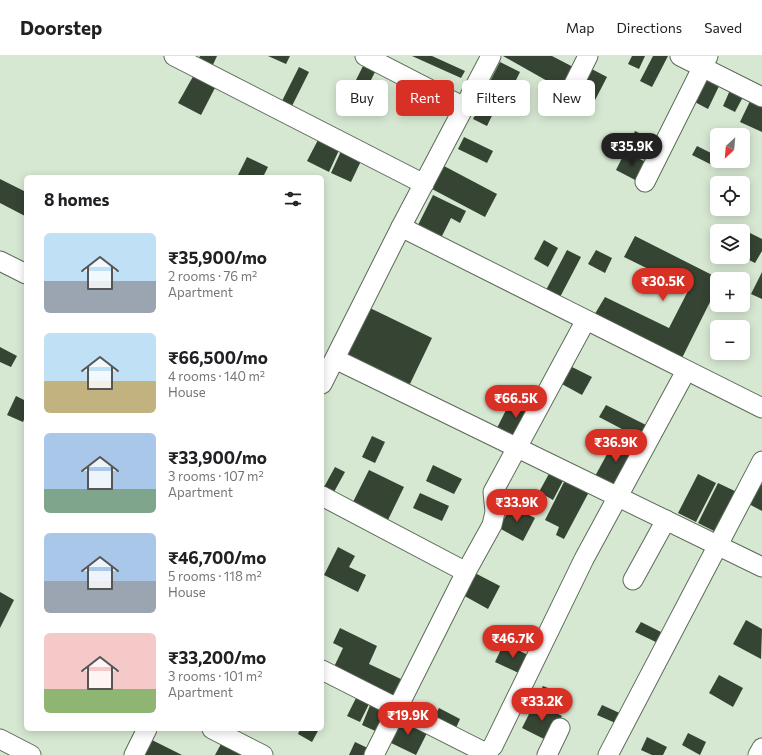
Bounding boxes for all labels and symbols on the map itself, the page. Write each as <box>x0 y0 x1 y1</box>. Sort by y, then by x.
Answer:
north arrow <box>710 128 750 168</box>
pin: ₹35.9K <box>599 133 665 167</box>
pin: ₹30.5K <box>630 268 696 302</box>
pin: ₹66.5K <box>483 385 549 419</box>
pin: ₹36.9K <box>583 429 649 463</box>
pin: ₹33.9K <box>484 489 550 523</box>
pin: ₹46.7K <box>480 625 546 659</box>
pin: ₹33.2K <box>509 688 575 722</box>
pin: ₹19.9K <box>375 702 441 736</box>

